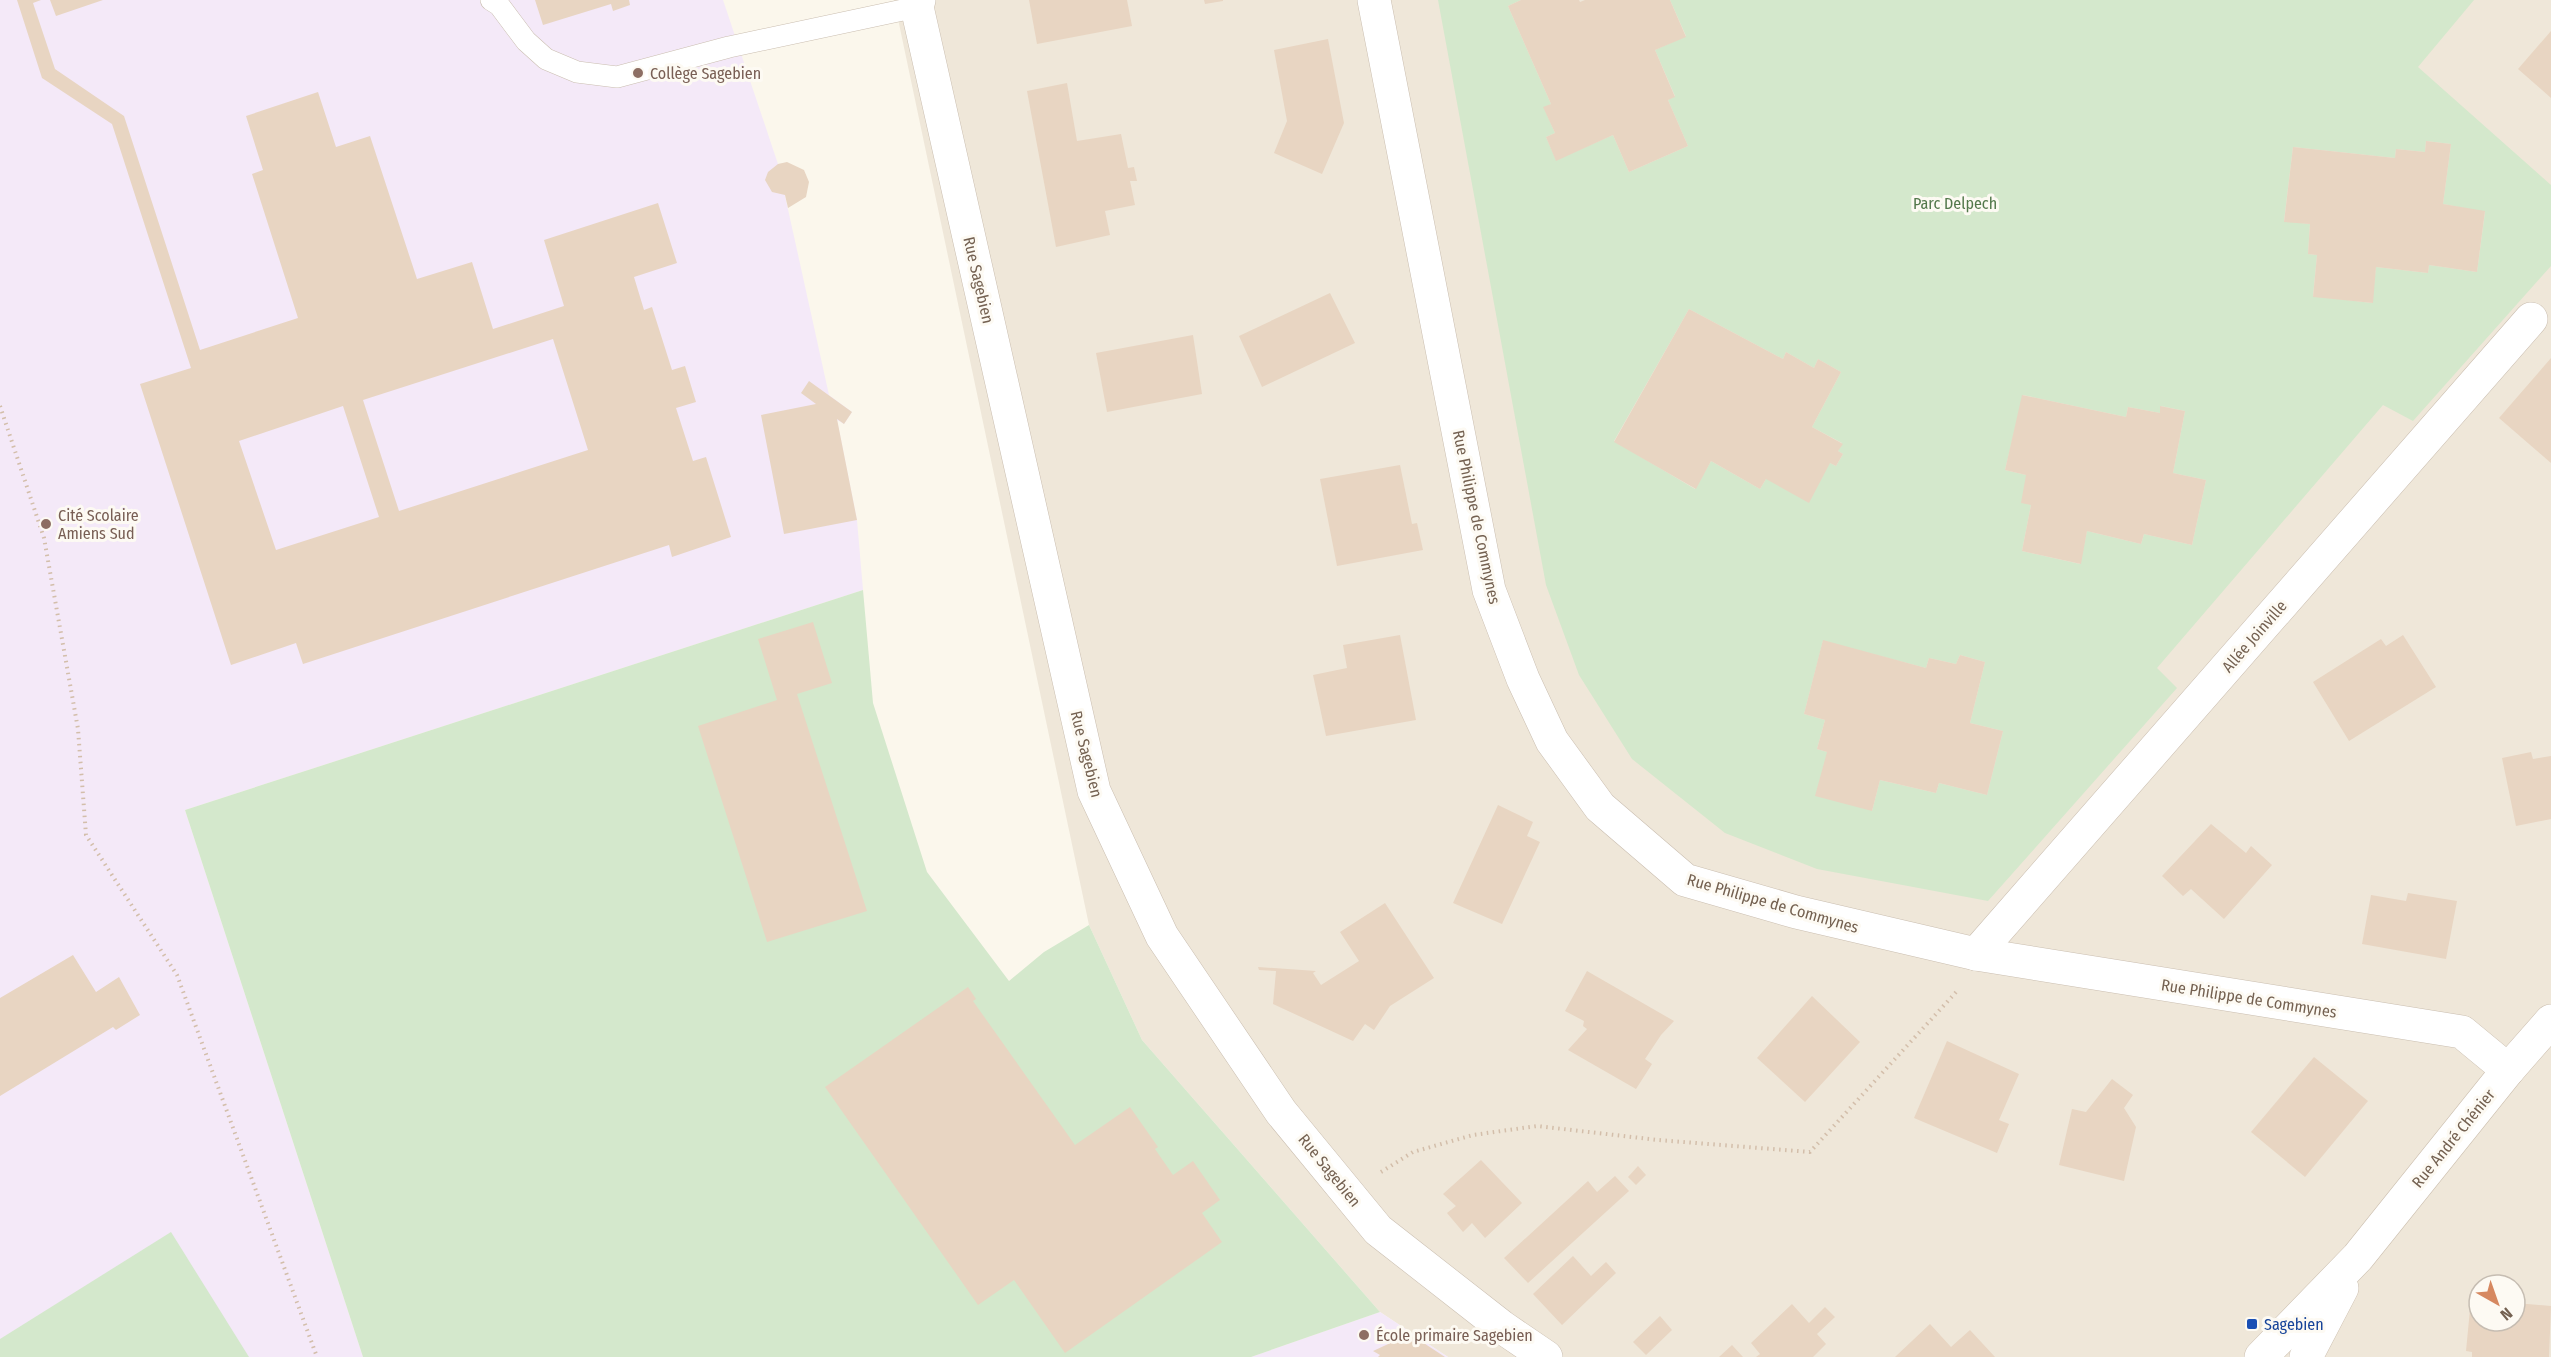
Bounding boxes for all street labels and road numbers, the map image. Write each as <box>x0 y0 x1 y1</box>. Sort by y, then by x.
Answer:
street label: Rue Sagebien <box>959 235 998 325</box>
street label: Rue Philippe de Commynes <box>1449 428 1504 606</box>
street label: Allée Joinville <box>2218 596 2291 676</box>
street label: Rue Sagebien <box>1067 709 1106 799</box>
street label: Rue Philippe de Commynes <box>1685 870 1861 937</box>
street label: Rue Philippe de Commynes <box>2160 975 2338 1022</box>
street label: Rue André Chénier <box>2408 1085 2499 1191</box>
street label: Rue Sagebien <box>1294 1130 1365 1211</box>

